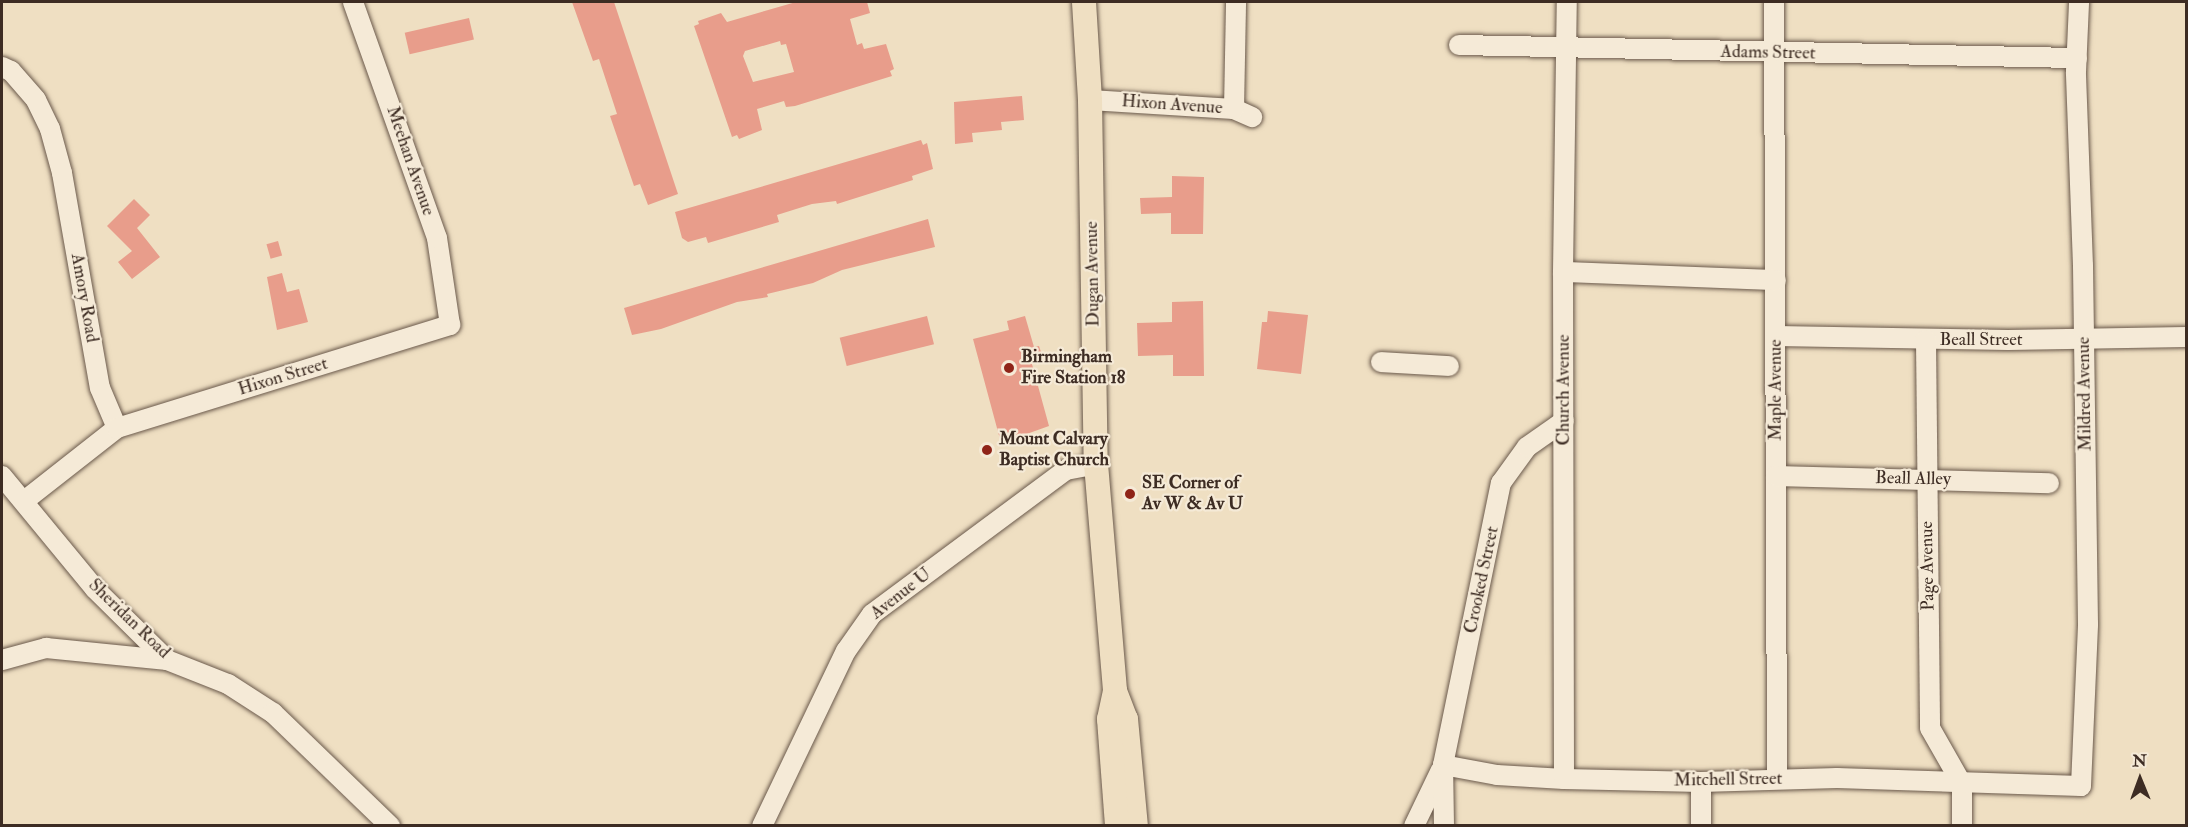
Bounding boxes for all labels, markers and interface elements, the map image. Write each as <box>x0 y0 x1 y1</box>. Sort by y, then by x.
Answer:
street label: Adams Street <box>1720 41 1816 65</box>
street label: Hixon Avenue <box>1121 91 1223 119</box>
street label: Meehan Avenue <box>381 104 439 218</box>
street label: Dugan Avenue <box>1081 221 1105 327</box>
street label: Amory Road <box>66 252 102 344</box>
street label: Beall Street <box>1939 329 2023 351</box>
street label: Church Avenue <box>1553 334 1575 446</box>
street label: Mildred Avenue <box>2073 337 2097 451</box>
street label: Maple Avenue <box>1765 339 1787 441</box>
place label: Birmingham Fire Station 18 <box>1021 347 1125 389</box>
street label: Hixon Street <box>236 353 330 401</box>
marker: Birmingham Fire Station 18 <box>1002 361 1016 375</box>
place label: Mount Calvary Baptist Church <box>999 429 1109 472</box>
marker: Mount Calvary Baptist Church <box>980 443 994 457</box>
street label: Beall Alley <box>1875 468 1951 490</box>
place label: SE Corner of Av W & Av U <box>1142 473 1243 516</box>
marker: SE Corner of Av W & Av U <box>1123 487 1137 501</box>
street label: Page Avenue <box>1916 521 1940 611</box>
street label: Crooked Street <box>1460 525 1504 635</box>
street label: Avenue U <box>866 564 936 624</box>
street label: Sheridan Road <box>84 575 174 663</box>
north arrow <box>2110 749 2170 809</box>
text: N <box>2132 751 2147 771</box>
street label: Mitchell Street <box>1674 768 1782 792</box>

